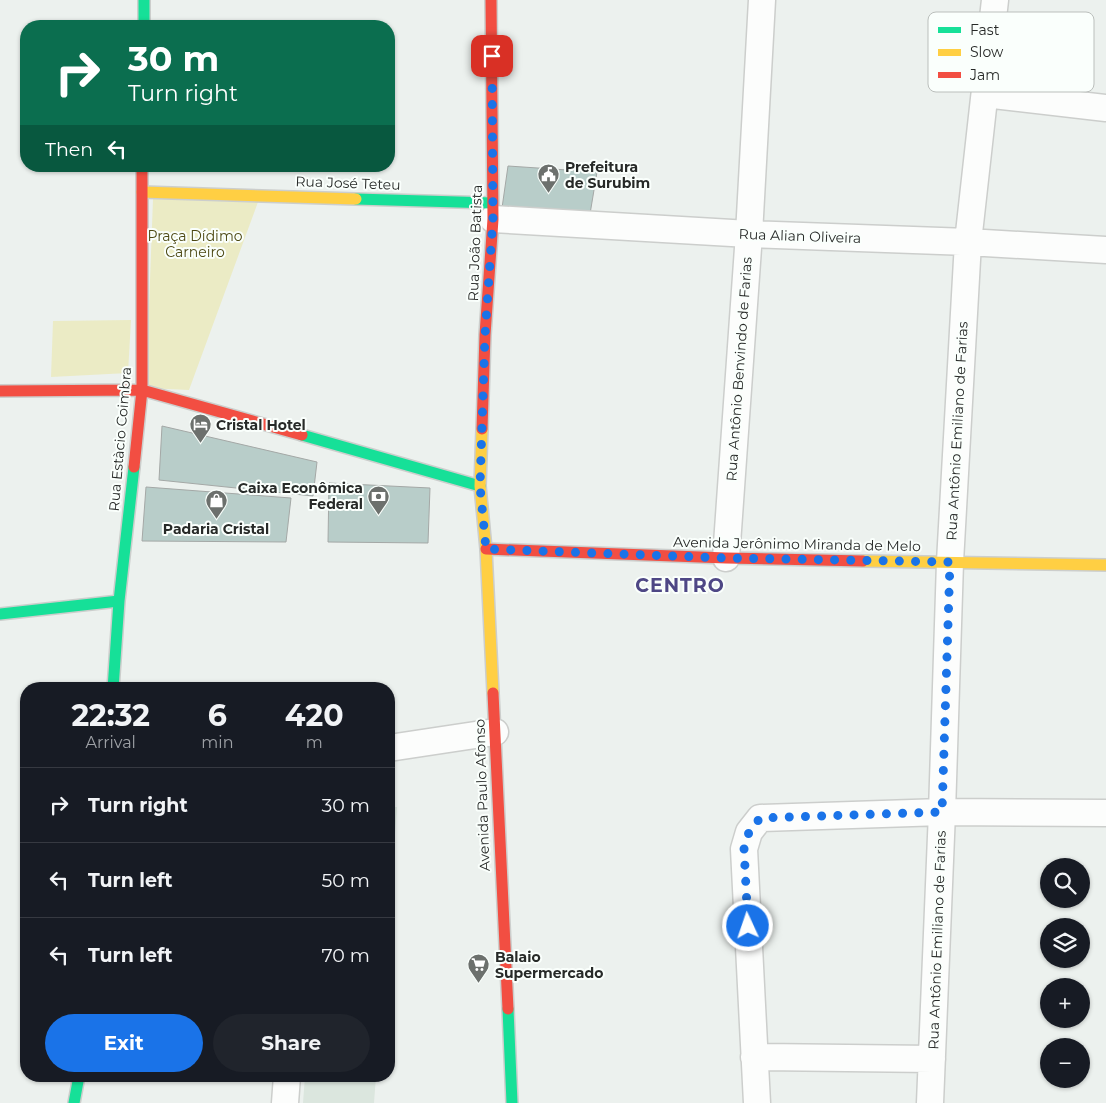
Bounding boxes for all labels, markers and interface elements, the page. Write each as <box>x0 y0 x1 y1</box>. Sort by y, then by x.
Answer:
legend <box>928 12 1094 92</box>
text: Fast <box>970 21 1000 39</box>
pin <box>471 35 513 77</box>
text: 30 m <box>128 37 219 80</box>
icon: right <box>45 40 110 105</box>
icon: arrive <box>478 42 506 70</box>
text: Slow <box>970 43 1004 61</box>
text: Jam <box>969 66 1000 84</box>
text: Turn right <box>128 80 238 107</box>
icon: left <box>103 135 131 163</box>
text: Then <box>45 138 93 161</box>
place label: Prefeitura de Surubim <box>565 158 650 192</box>
public building icon: Prefeitura de Surubim <box>537 163 561 194</box>
street label: Rua José Teteu <box>295 172 401 194</box>
street label: Rua João Batista <box>464 184 486 302</box>
street label: Rua Alian Oliveira <box>738 225 862 247</box>
park label: Praça Dídimo Carneiro <box>147 227 243 261</box>
street label: Rua Antônio Benvindo de Farias <box>722 256 756 482</box>
street label: Rua Antônio Emiliano de Farias <box>942 321 972 541</box>
street label: Rua Estàcio Coimbra <box>105 366 135 512</box>
hotel icon: Cristal Hotel <box>188 413 212 444</box>
place label: Cristal Hotel <box>216 416 306 434</box>
place label: Caixa Econômica Federal <box>238 479 363 513</box>
bank icon: Caixa Econômica Federal <box>367 484 391 515</box>
shop icon: Padaria Cristal <box>204 489 228 520</box>
place label: Padaria Cristal <box>163 520 269 538</box>
street label: Avenida Jerônimo Miranda de Melo <box>673 533 921 555</box>
district label: CENTRO <box>635 574 725 597</box>
text: 22:32 <box>71 697 150 734</box>
text: 6 <box>208 697 227 734</box>
text: 420 <box>285 697 344 734</box>
street label: Avenida Paulo Afonso <box>470 718 494 871</box>
text: Arrival <box>85 733 136 752</box>
text: min <box>201 733 233 752</box>
text: m <box>306 733 323 752</box>
icon: right <box>45 791 73 819</box>
text: Turn right <box>88 794 188 817</box>
text: 30 m <box>322 794 370 817</box>
street label: Rua Antônio Emiliano de Farias <box>924 830 950 1050</box>
map controls <box>1040 858 1090 1088</box>
button: search <box>1040 858 1090 908</box>
icon: left <box>45 866 73 894</box>
text: Turn left <box>88 869 173 892</box>
text: 50 m <box>322 869 370 892</box>
position arrow <box>721 899 773 951</box>
button: layers <box>1040 918 1090 968</box>
icon: left <box>45 941 73 969</box>
text: Turn left <box>88 944 173 967</box>
text: 70 m <box>321 944 370 967</box>
place label: Balaio Supermercado <box>495 948 603 982</box>
supermarket icon: Balaio Supermercado <box>467 953 491 984</box>
button: + <box>1040 978 1090 1028</box>
button: Exit <box>45 1014 203 1072</box>
button: Share <box>213 1014 370 1072</box>
button: − <box>1040 1038 1090 1088</box>

